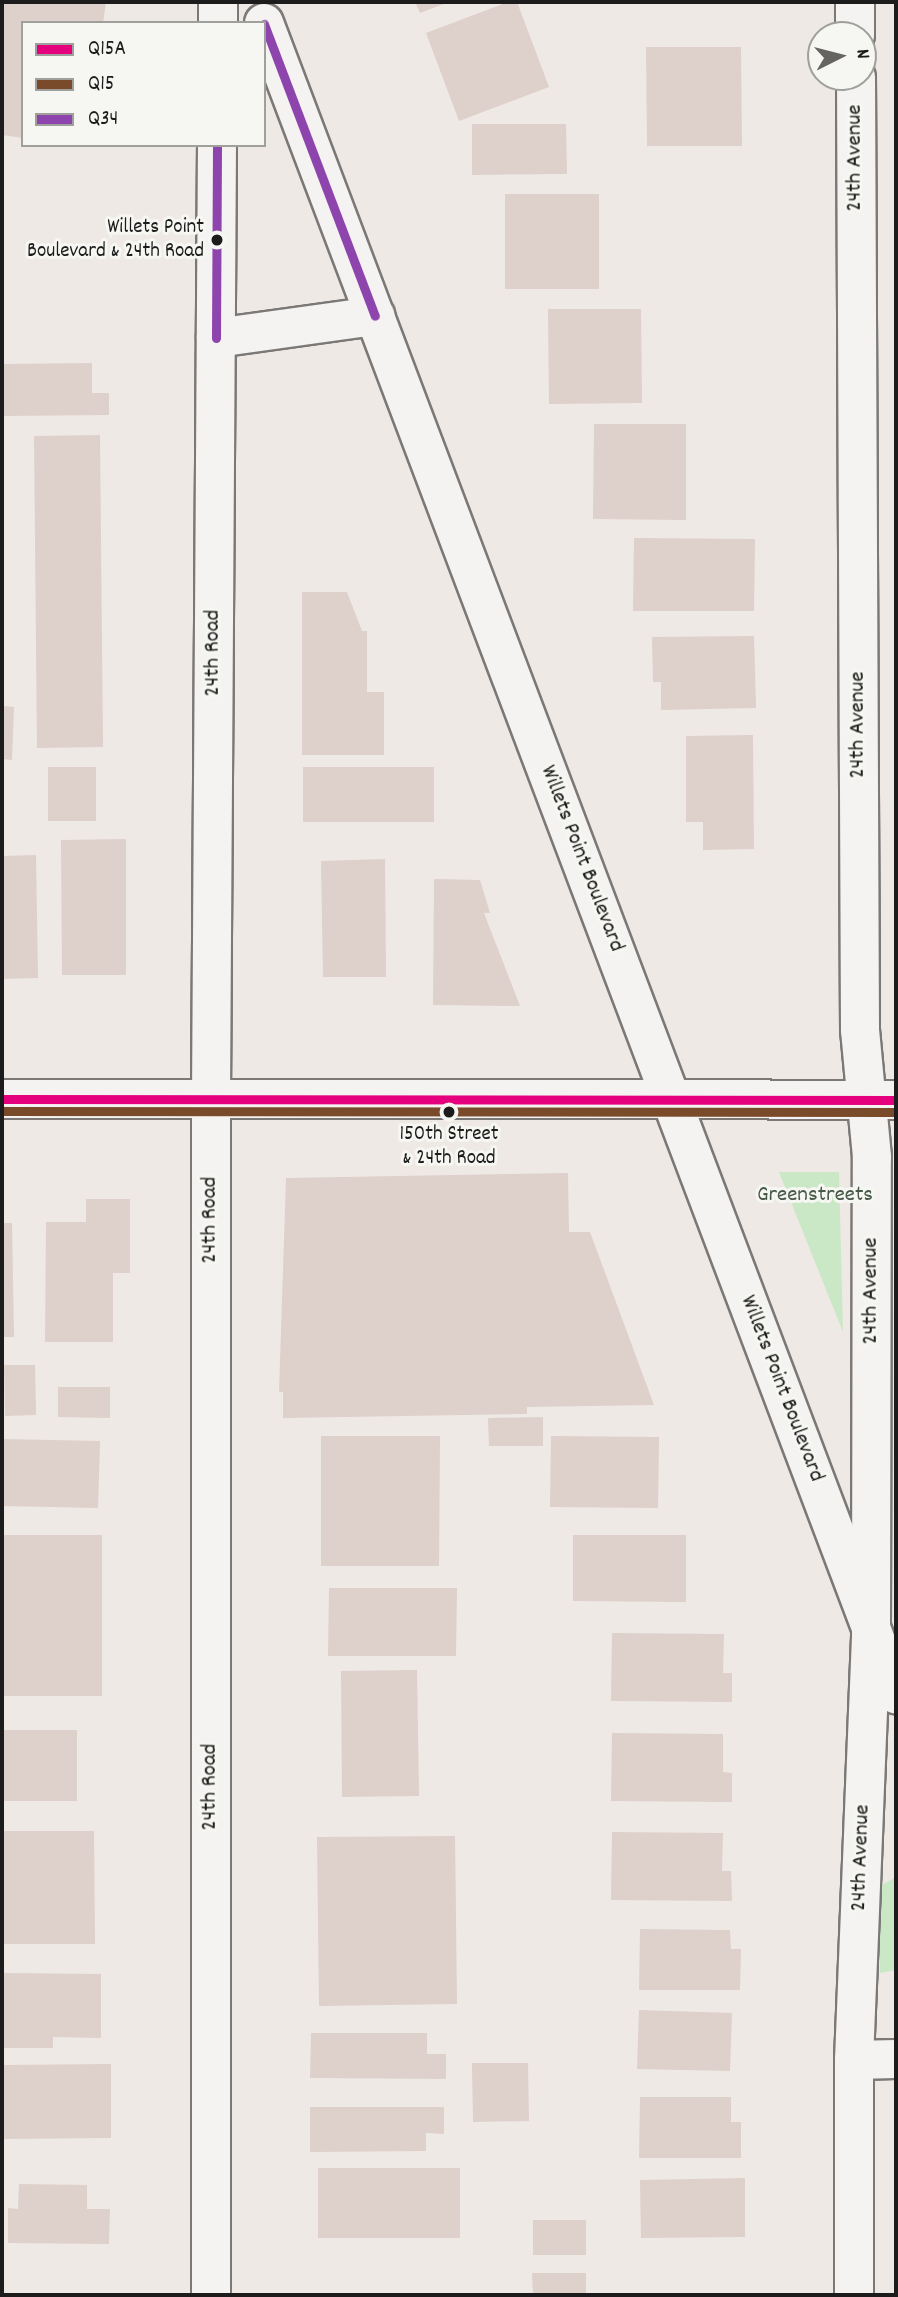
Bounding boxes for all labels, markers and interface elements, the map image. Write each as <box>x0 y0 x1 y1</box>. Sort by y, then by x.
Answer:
legend <box>21 21 266 147</box>
north arrow <box>807 21 877 91</box>
text: Q15A <box>88 35 126 65</box>
text: N <box>847 48 875 60</box>
text: Q15 <box>88 70 115 100</box>
text: Q34 <box>88 105 118 135</box>
street label: 24th Avenue <box>842 105 870 211</box>
place label: Willets Point Boulevard & 24th Road <box>27 215 204 265</box>
marker: Willets Point Boulevard & 24th Road <box>210 233 224 247</box>
street label: 24th Road <box>200 610 228 696</box>
street label: 24th Avenue <box>845 672 873 778</box>
street label: Willets Point Boulevard <box>533 762 629 956</box>
marker: 150th Street & 24th Road <box>442 1105 456 1119</box>
place label: 150th Street & 24th Road <box>400 1122 498 1172</box>
street label: 24th Road <box>197 1177 225 1263</box>
park label: Greenstreets <box>757 1182 873 1210</box>
street label: 24th Avenue <box>858 1238 886 1344</box>
street label: Willets Point Boulevard <box>733 1292 829 1486</box>
street label: 24th Road <box>197 1744 225 1830</box>
street label: 24th Avenue <box>846 1804 878 1912</box>

